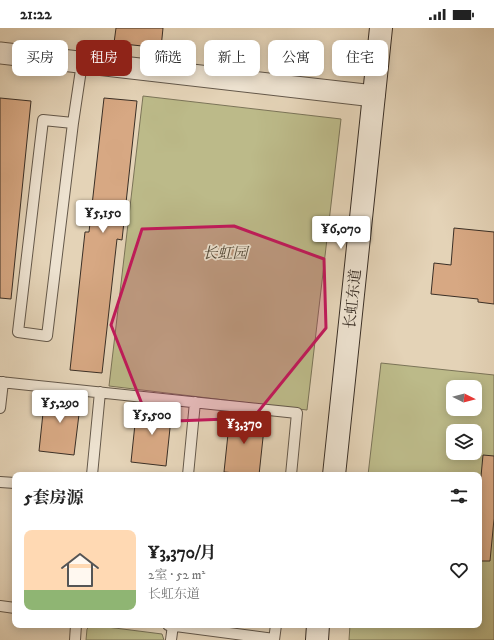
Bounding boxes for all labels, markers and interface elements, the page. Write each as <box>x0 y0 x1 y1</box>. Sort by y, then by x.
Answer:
text: 21:22 <box>20 5 52 24</box>
chip: 买房 <box>12 40 68 76</box>
chip: 租房 <box>76 40 132 76</box>
chip: 筛选 <box>140 40 196 76</box>
chip: 新上 <box>204 40 260 76</box>
chip: 公寓 <box>268 40 324 76</box>
chip: 住宅 <box>332 40 388 76</box>
pin: ¥5,150 <box>70 200 136 234</box>
text: ¥5,150 <box>85 205 121 221</box>
pin: ¥6,070 <box>308 216 374 250</box>
text: ¥6,070 <box>321 221 361 237</box>
park label: 长虹园 <box>202 244 249 263</box>
street label: 长虹东道 <box>340 268 366 330</box>
north arrow <box>446 380 482 416</box>
map controls <box>446 380 482 460</box>
pin: ¥5,290 <box>27 390 93 424</box>
text: ¥5,290 <box>41 395 79 411</box>
pin: ¥5,500 <box>119 402 185 436</box>
text: ¥5,500 <box>133 407 171 423</box>
pin: ¥3,370 <box>211 411 277 445</box>
text: ¥3,370 <box>226 416 262 432</box>
button: layers <box>446 424 482 460</box>
icon: filters <box>448 485 470 507</box>
text: 5套房源 <box>24 487 83 509</box>
text: ¥3,370/月 <box>148 542 216 564</box>
icon: home <box>56 546 104 594</box>
icon: heart <box>448 559 470 581</box>
text: 2室 · 52 m² <box>148 567 205 583</box>
text: 长虹东道 <box>148 586 200 602</box>

